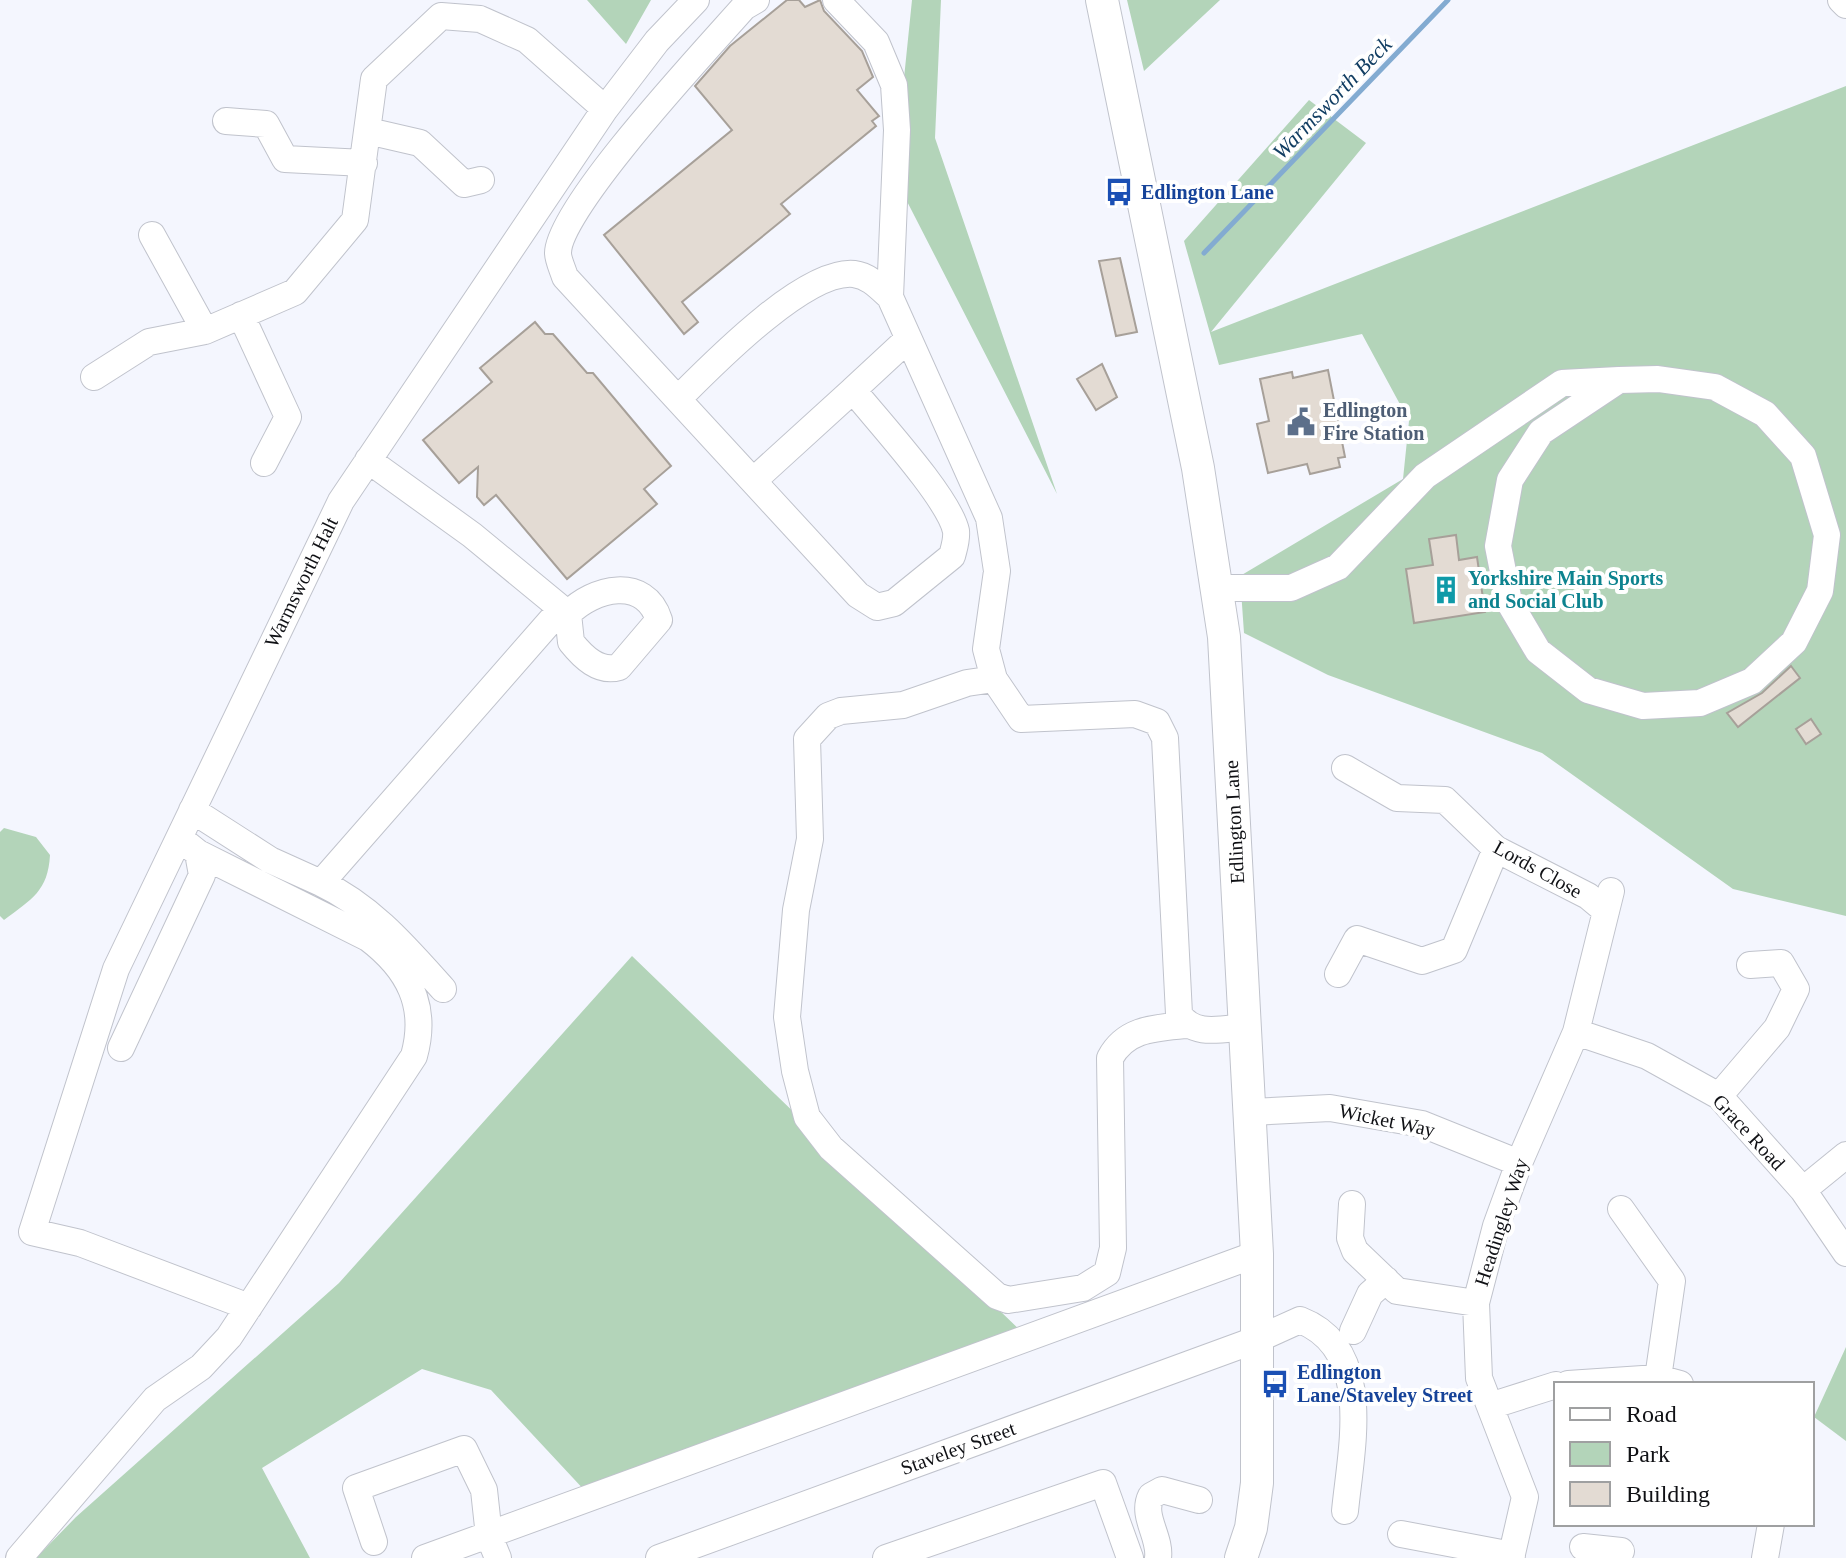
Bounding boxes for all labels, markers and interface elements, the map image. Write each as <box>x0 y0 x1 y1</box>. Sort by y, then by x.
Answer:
water label: Warmsworth Beck <box>1267 31 1397 164</box>
bus stop icon: Edlington Lane <box>1104 177 1134 207</box>
place label: Edlington Lane <box>1141 181 1274 204</box>
place label: Edlington Fire Station <box>1323 399 1424 444</box>
public building icon: Edlington Fire Station <box>1286 407 1316 437</box>
street label: Warmsworth Halt <box>260 513 342 651</box>
place label: Yorkshire Main Sports and Social Club <box>1468 567 1663 612</box>
building icon: Yorkshire Main Sports and Social Club <box>1431 575 1461 605</box>
street label: Edlington Lane <box>1220 759 1249 884</box>
street label: Lords Close <box>1490 836 1586 902</box>
street label: Grace Road <box>1709 1090 1789 1174</box>
street label: Wicket Way <box>1337 1099 1437 1142</box>
street label: Headingley Way <box>1470 1155 1533 1289</box>
place label: Edlington Lane/Staveley Street <box>1297 1361 1473 1407</box>
bus stop icon: Edlington Lane/Staveley Street <box>1260 1369 1290 1399</box>
legend <box>1554 1382 1814 1526</box>
text: Road <box>1626 1401 1677 1427</box>
street label: Staveley Street <box>898 1417 1019 1480</box>
text: Park <box>1626 1441 1670 1467</box>
text: Building <box>1626 1481 1710 1507</box>

